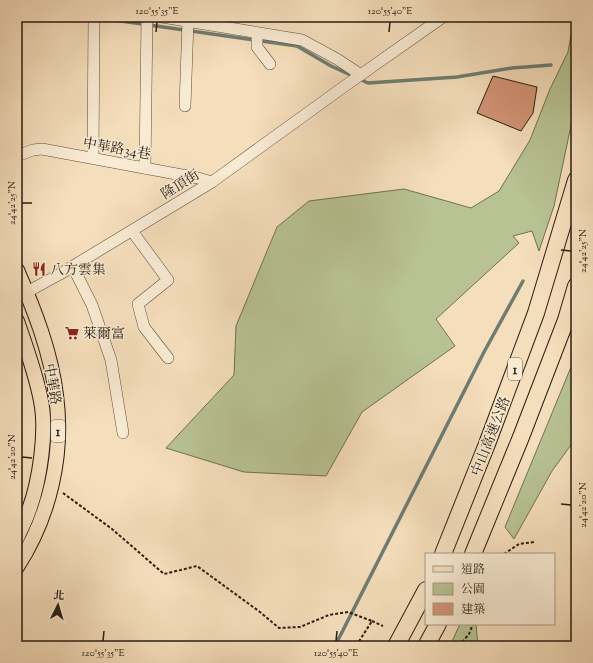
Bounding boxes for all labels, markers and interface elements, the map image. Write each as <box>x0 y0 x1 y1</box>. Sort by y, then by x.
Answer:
text: 120°55'35"E <box>135 4 179 19</box>
text: 120°55'40"E <box>368 4 412 19</box>
street label: 中華路34巷 <box>81 134 152 166</box>
street label: 隆頂街 <box>158 166 204 205</box>
text: 24°42'25"N <box>5 181 20 225</box>
text: 24°42'25"N <box>576 229 591 273</box>
restaurant icon: 八方雲集 <box>31 261 47 277</box>
place label: 八方雲集 <box>50 261 106 281</box>
supermarket icon: 萊爾富 <box>64 325 80 341</box>
place label: 萊爾富 <box>83 325 125 345</box>
road number: 1 <box>508 358 522 380</box>
street label: 中華路 <box>38 362 65 407</box>
street label: 中山高速公路 <box>467 394 516 480</box>
road number: 1 <box>51 420 65 442</box>
text: 24°42'20"N <box>5 434 20 480</box>
text: 24°42'20"N <box>576 482 591 528</box>
legend <box>425 553 555 625</box>
text: 道路 <box>461 561 485 579</box>
text: 公園 <box>461 581 485 599</box>
north arrow <box>38 585 78 625</box>
text: 北 <box>53 588 65 604</box>
text: 建築 <box>461 601 485 619</box>
text: 120°55'35"E <box>81 646 125 661</box>
text: 120°55'40"E <box>314 646 358 661</box>

